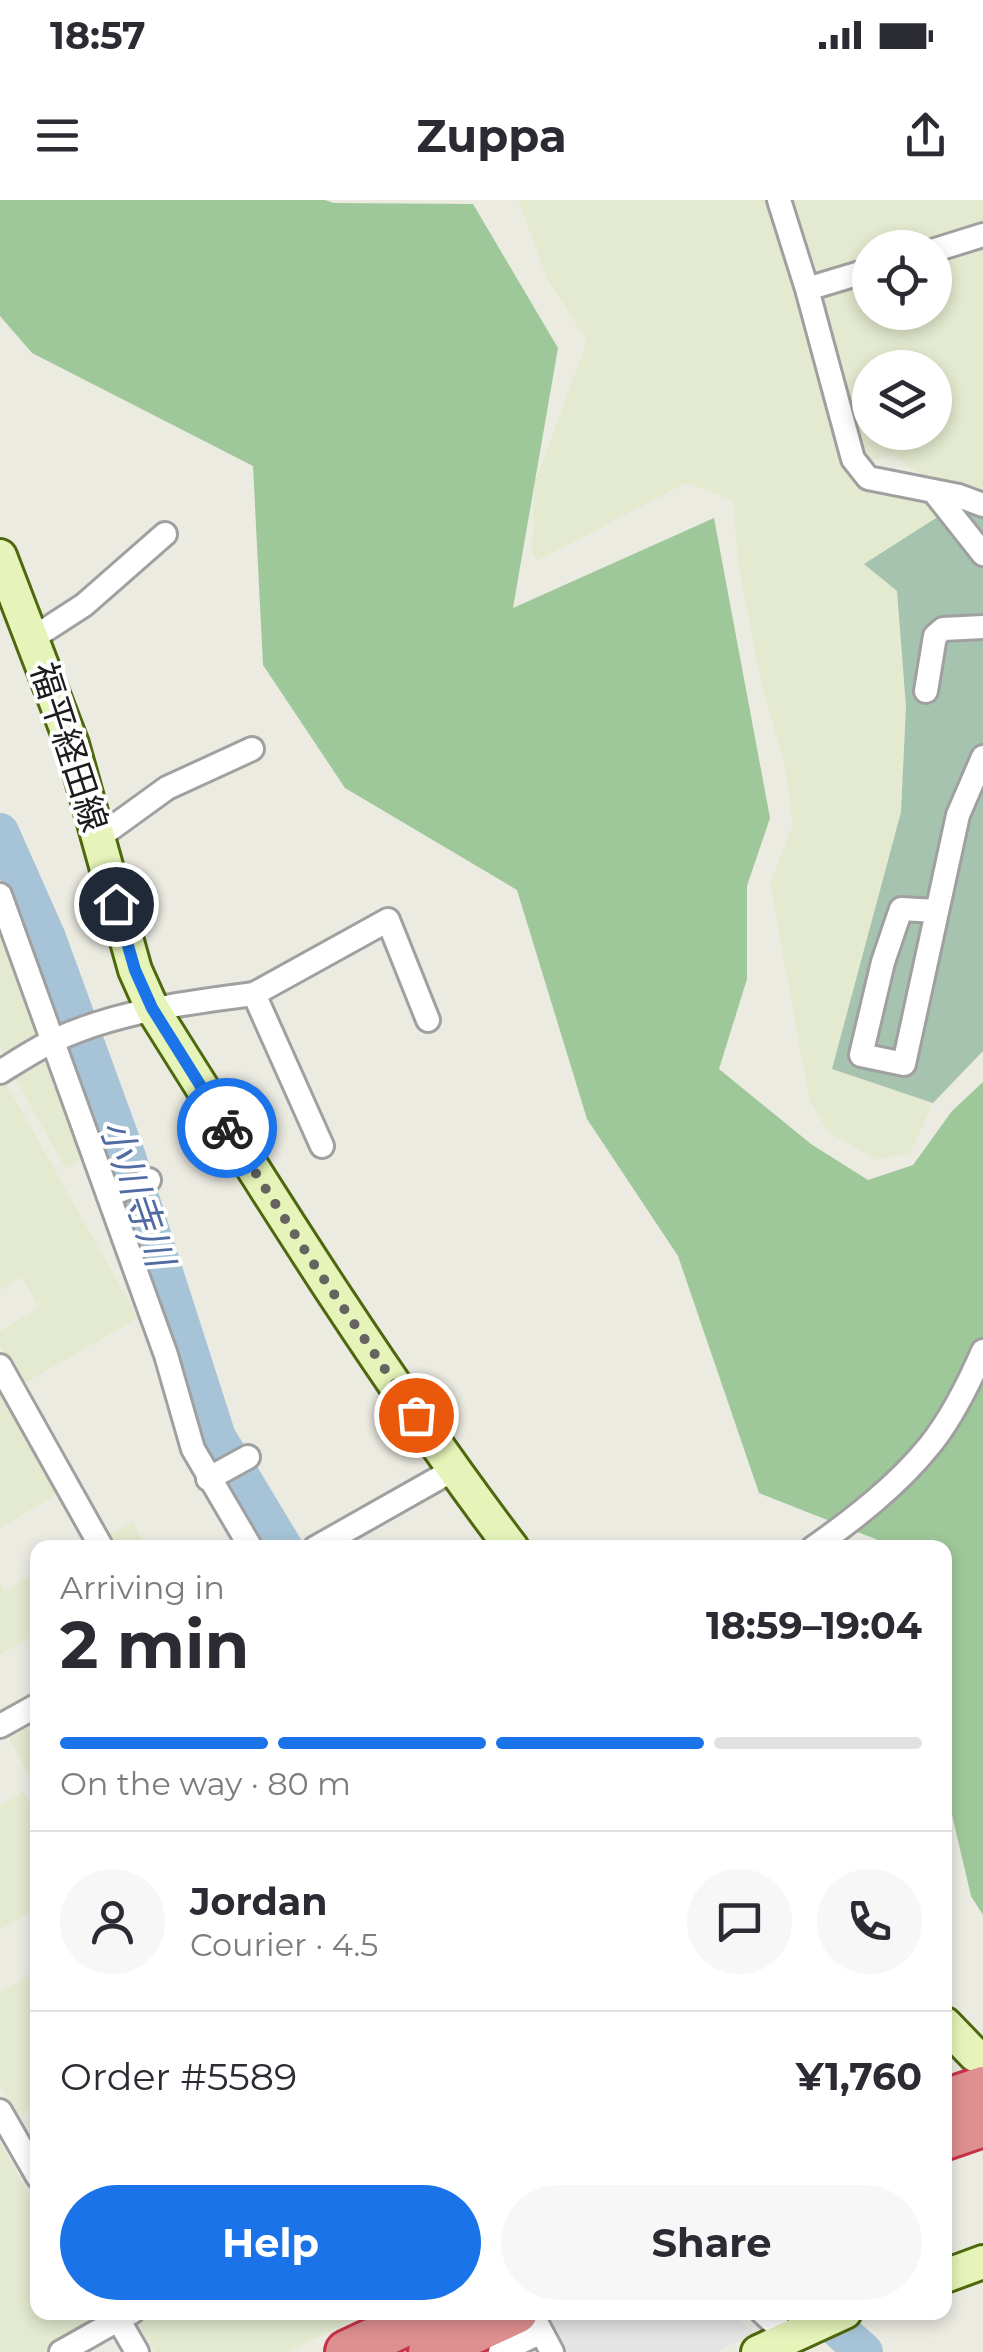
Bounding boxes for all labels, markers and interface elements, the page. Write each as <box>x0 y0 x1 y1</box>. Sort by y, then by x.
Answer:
text: 18:57 <box>50 12 146 59</box>
icon: menu <box>30 108 85 163</box>
text: Zuppa <box>416 108 567 163</box>
icon: share <box>898 108 953 163</box>
map controls <box>852 230 952 450</box>
button: locate <box>852 230 952 330</box>
button: layers <box>852 350 952 450</box>
street label: 福平経田線 <box>22 657 117 837</box>
pin <box>74 862 159 947</box>
icon: home <box>89 877 144 932</box>
courier <box>177 1078 277 1178</box>
icon: bike <box>200 1101 255 1156</box>
water label: 小川寺川 <box>91 1113 186 1276</box>
pin <box>374 1373 459 1458</box>
icon: bag <box>389 1388 444 1443</box>
text: Arriving in <box>60 1568 225 1607</box>
text: 18:59–19:04 <box>706 1602 922 1649</box>
text: 2 min <box>60 1605 249 1684</box>
text: On the way · 80 m <box>60 1764 351 1803</box>
button: person <box>60 1869 165 1974</box>
button: chat <box>687 1869 792 1974</box>
button: phone <box>817 1869 922 1974</box>
text: Jordan <box>190 1878 328 1925</box>
text: Courier · 4.5 <box>190 1925 378 1964</box>
text: Order #5589 <box>60 2053 297 2100</box>
text: ¥1,760 <box>796 2053 922 2100</box>
button: Help <box>60 2185 481 2300</box>
button: Share <box>501 2185 922 2300</box>

